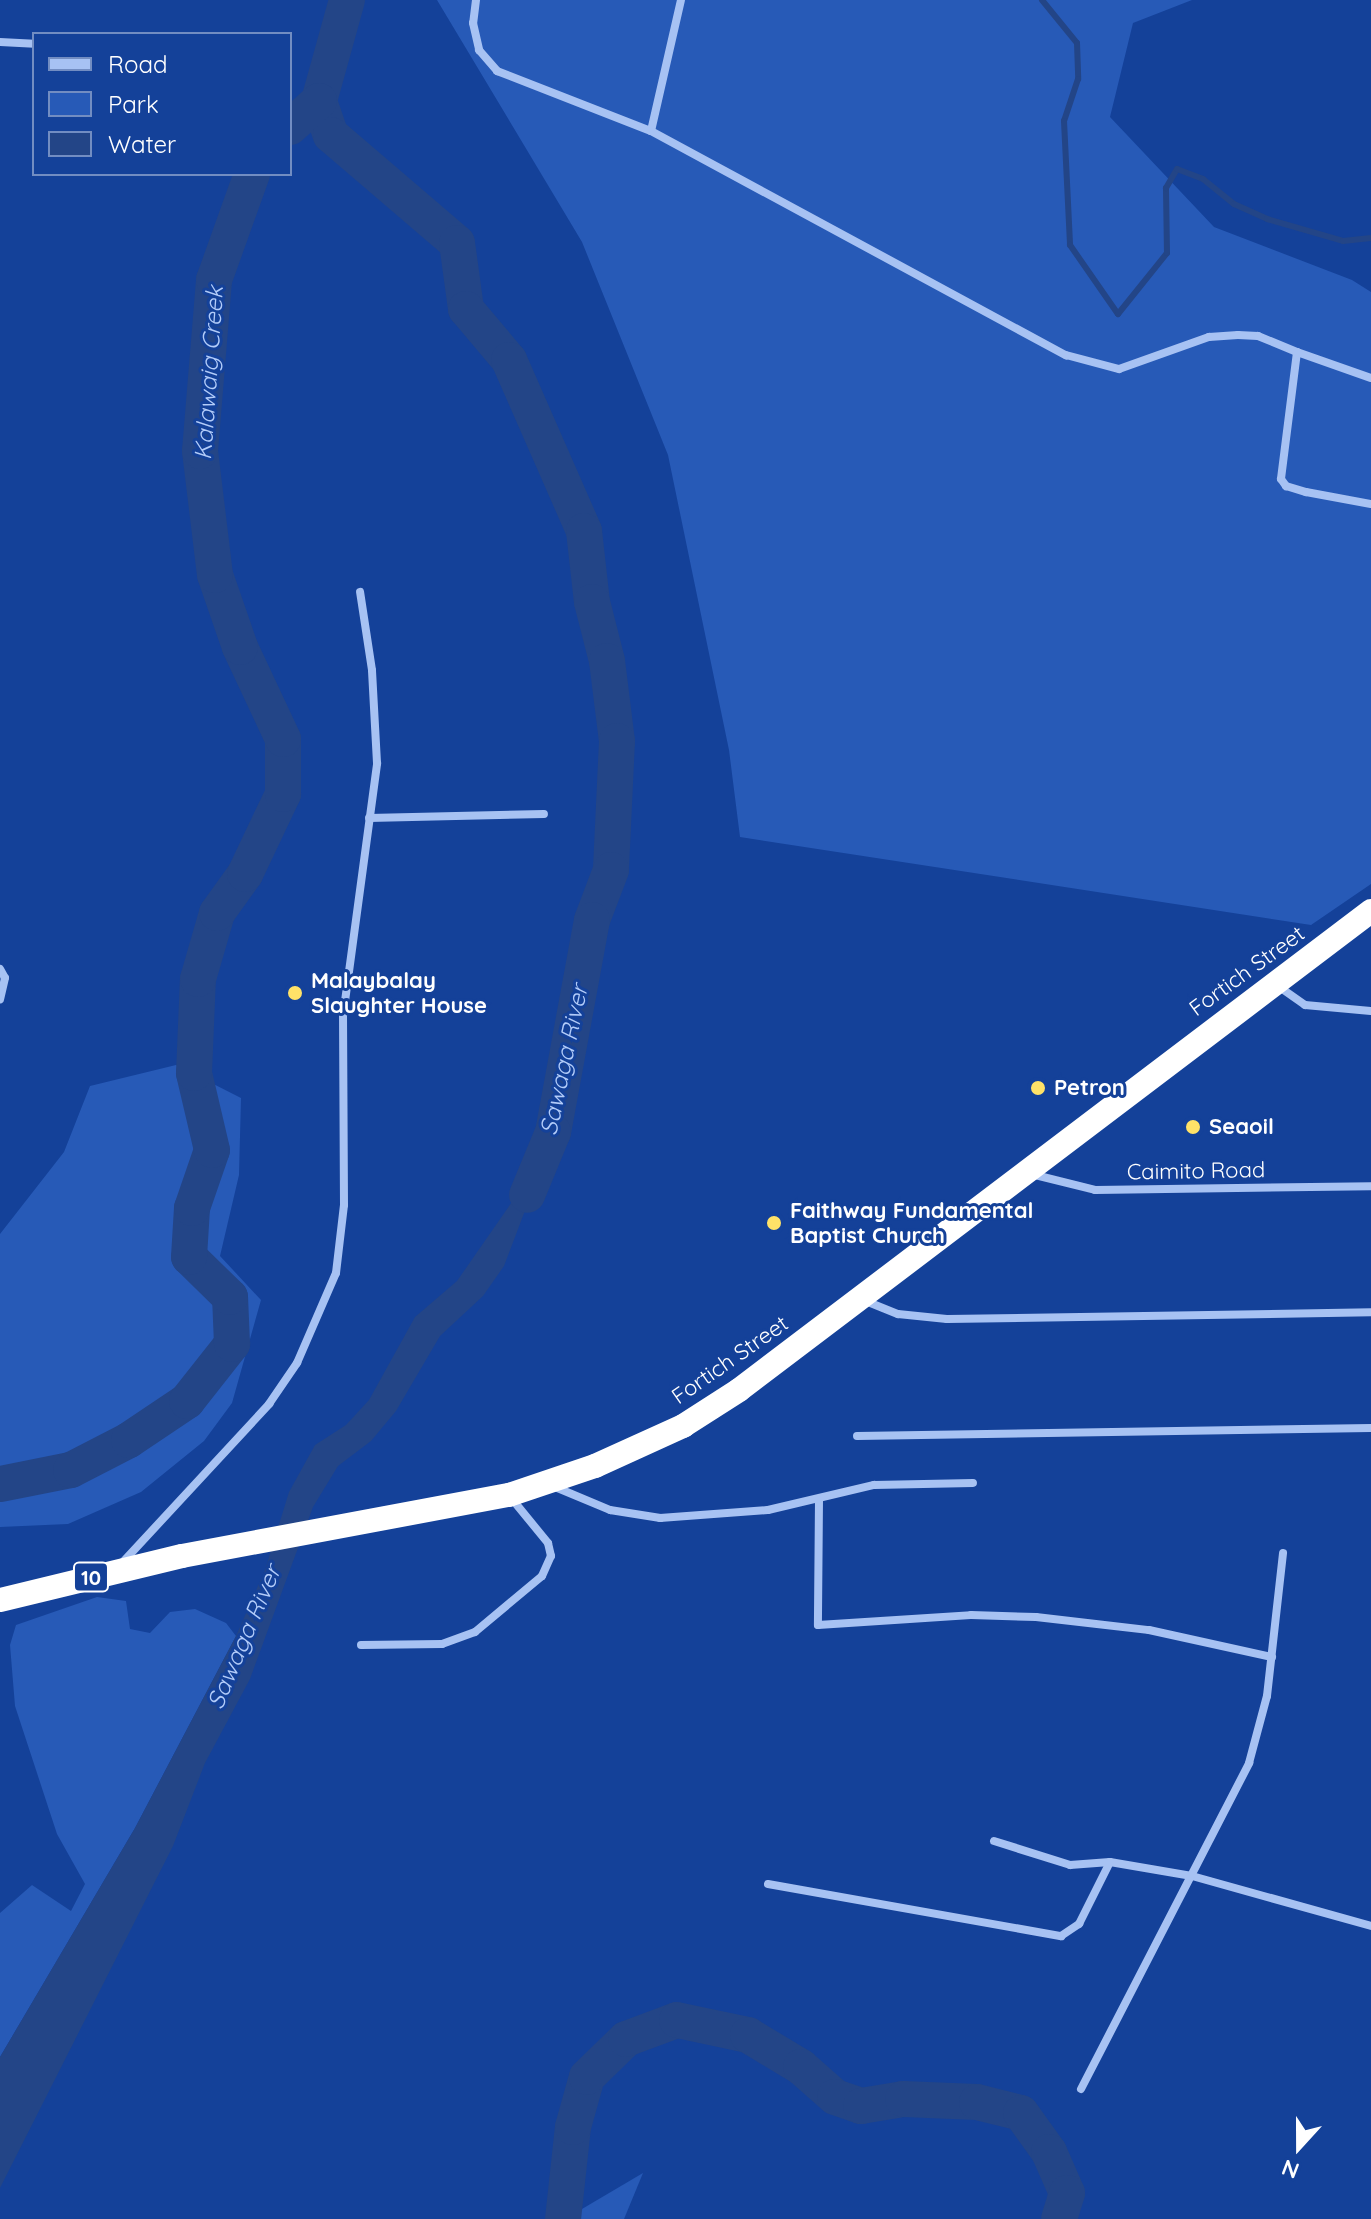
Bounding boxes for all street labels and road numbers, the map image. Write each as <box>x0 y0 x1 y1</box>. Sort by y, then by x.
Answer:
street label: Fortich Street <box>1184 920 1310 1022</box>
street label: Caimito Road <box>1127 1157 1265 1185</box>
street label: Fortich Street <box>667 1310 793 1410</box>
road number: 10 <box>71 1561 111 1593</box>

